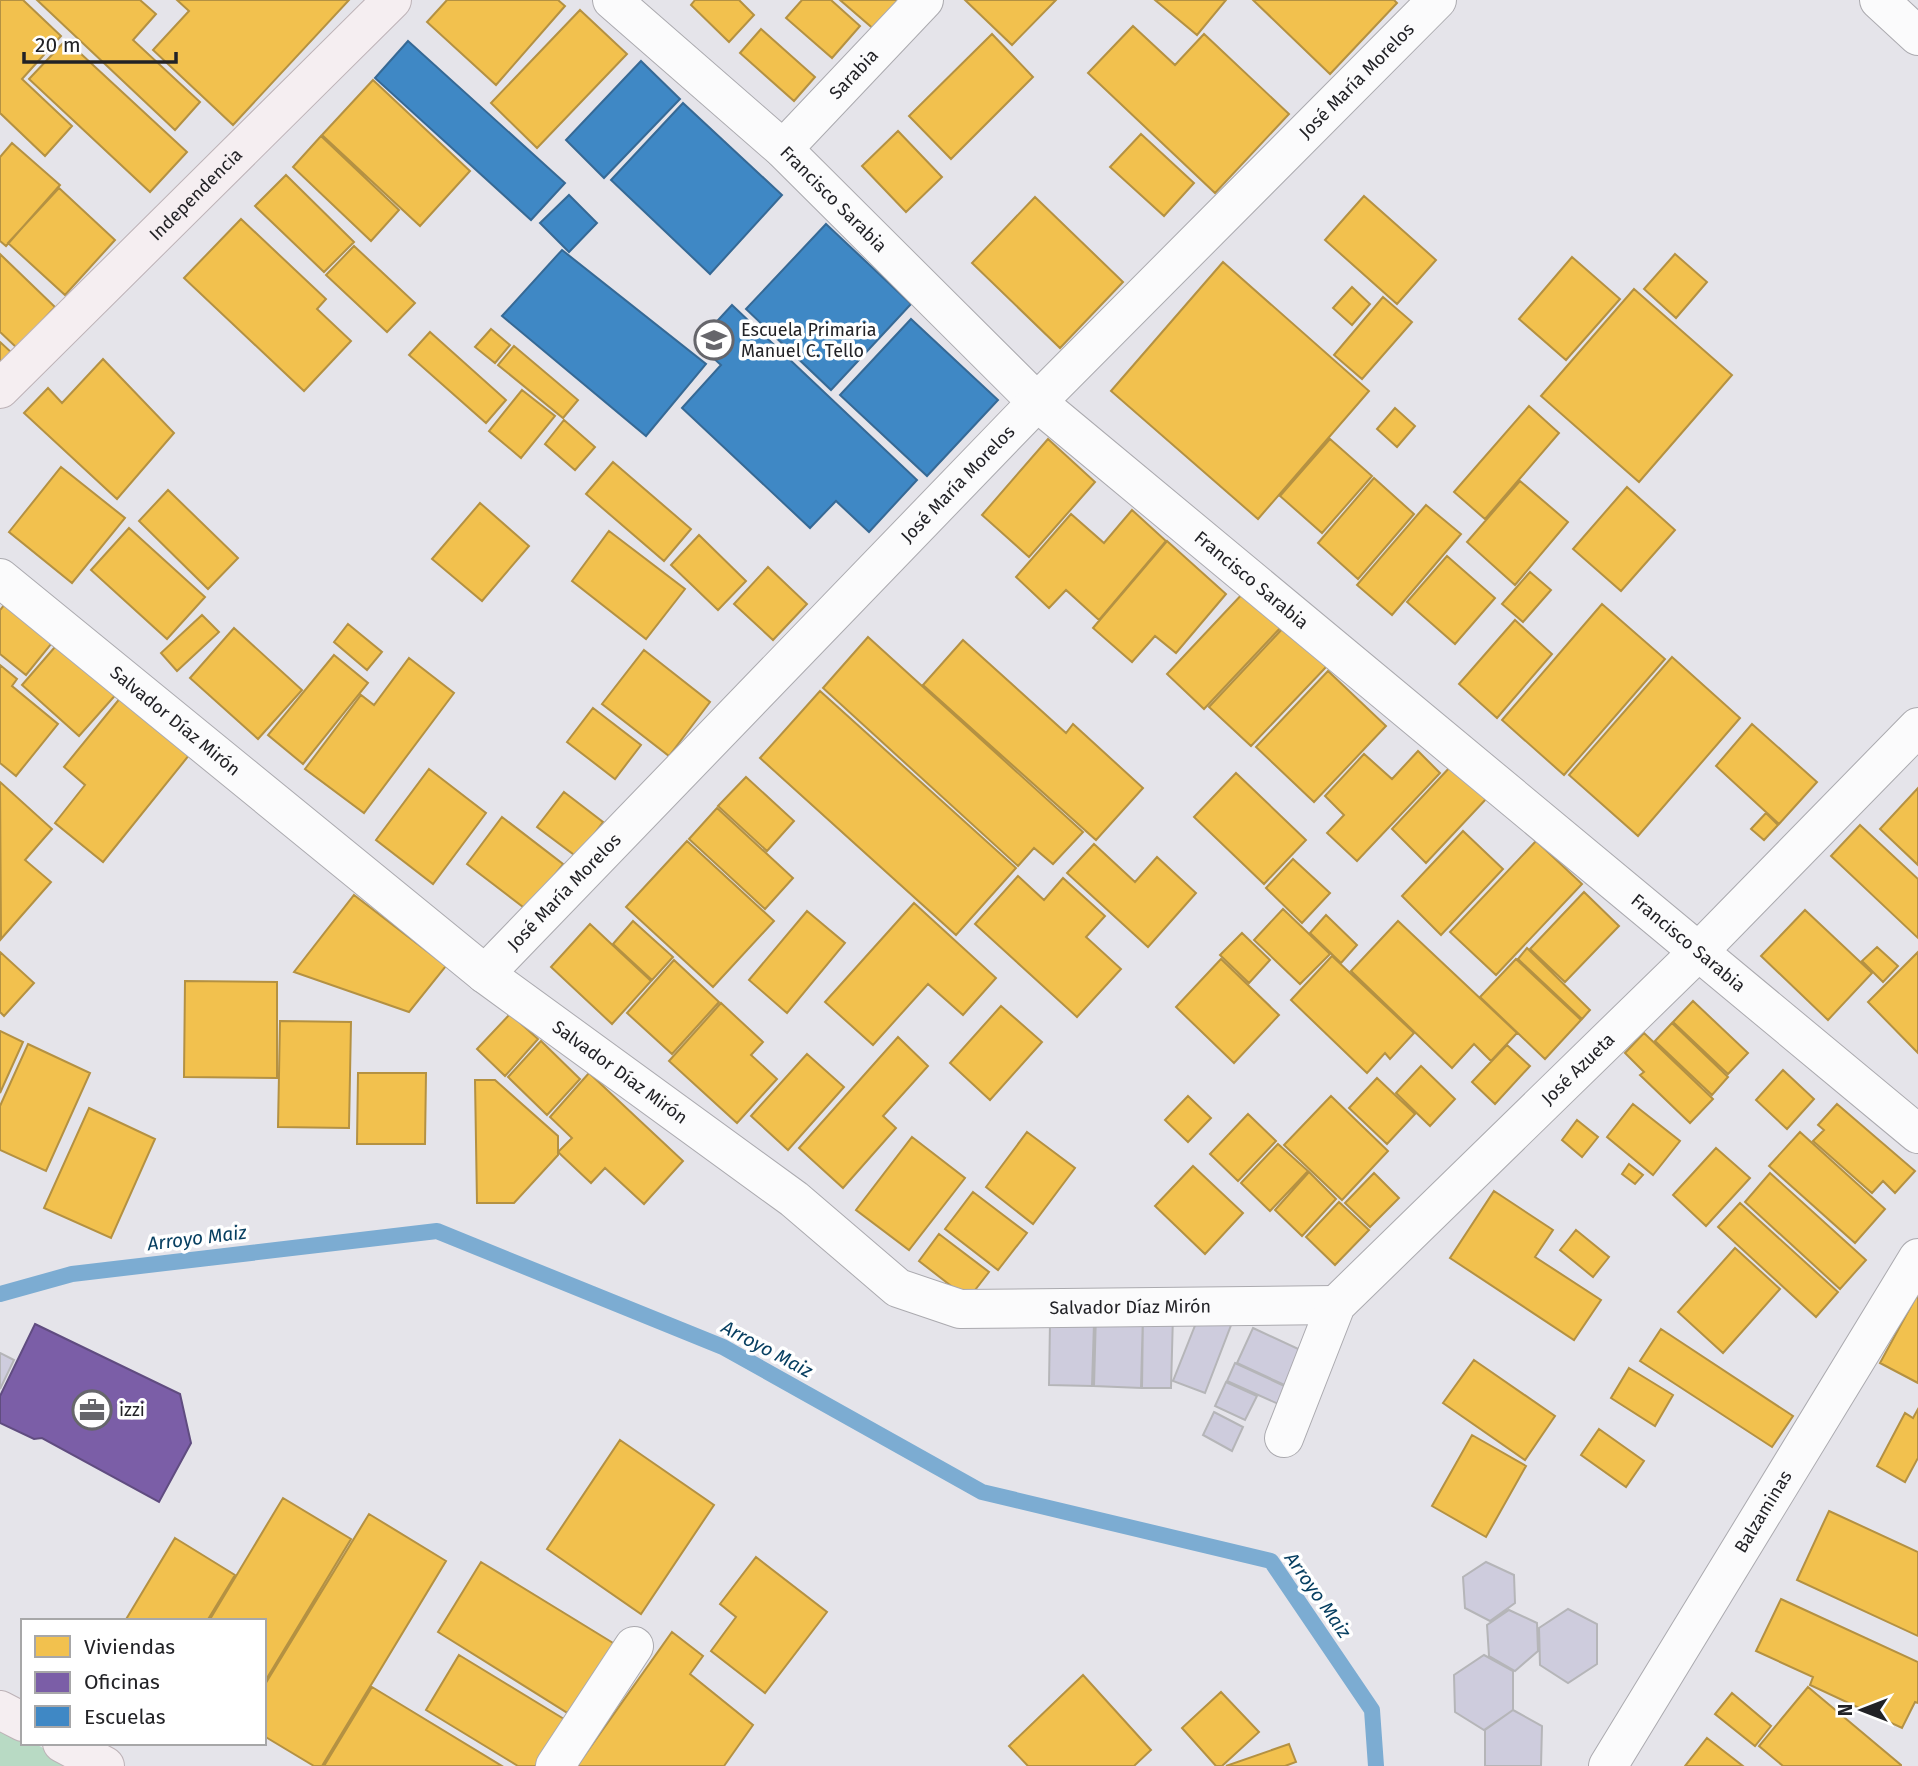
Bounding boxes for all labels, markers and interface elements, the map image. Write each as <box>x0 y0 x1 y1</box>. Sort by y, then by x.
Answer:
street label: José María Morelos <box>1294 18 1419 143</box>
scale bar <box>24 21 177 65</box>
text: 20 m <box>35 32 81 58</box>
street label: Sarabia <box>825 44 883 104</box>
street label: Francisco Sarabia <box>775 141 891 257</box>
street label: Independencia <box>145 144 247 245</box>
school or university icon: Escuela Primaria Manuel C. Tello <box>693 319 735 361</box>
place label: Escuela Primaria Manuel C. Tello <box>741 319 877 362</box>
street label: José María Morelos <box>896 421 1019 547</box>
street label: Francisco Sarabia <box>1190 526 1313 634</box>
street label: Salvador Díaz Mirón <box>105 661 245 781</box>
street label: José María Morelos <box>503 829 626 955</box>
street label: Francisco Sarabia <box>1627 889 1750 997</box>
street label: Salvador Díaz Mirón <box>548 1016 692 1129</box>
street label: José Azueta <box>1537 1028 1619 1109</box>
water label: Arroyo Maiz <box>145 1220 249 1256</box>
street label: Salvador Díaz Mirón <box>1049 1295 1211 1319</box>
water label: Arroyo Maiz <box>717 1315 817 1383</box>
office icon: izzi <box>71 1389 113 1431</box>
place label: izzi <box>119 1399 145 1421</box>
street label: Balzaminas <box>1730 1466 1797 1557</box>
water label: Arroyo Maiz <box>1279 1547 1356 1643</box>
legend <box>21 1619 266 1745</box>
text: Viviendas <box>84 1634 175 1660</box>
text: Oficinas <box>84 1669 160 1695</box>
north arrow <box>1827 1675 1897 1745</box>
text: Escuelas <box>84 1704 166 1730</box>
text: N <box>1834 1704 1857 1716</box>

